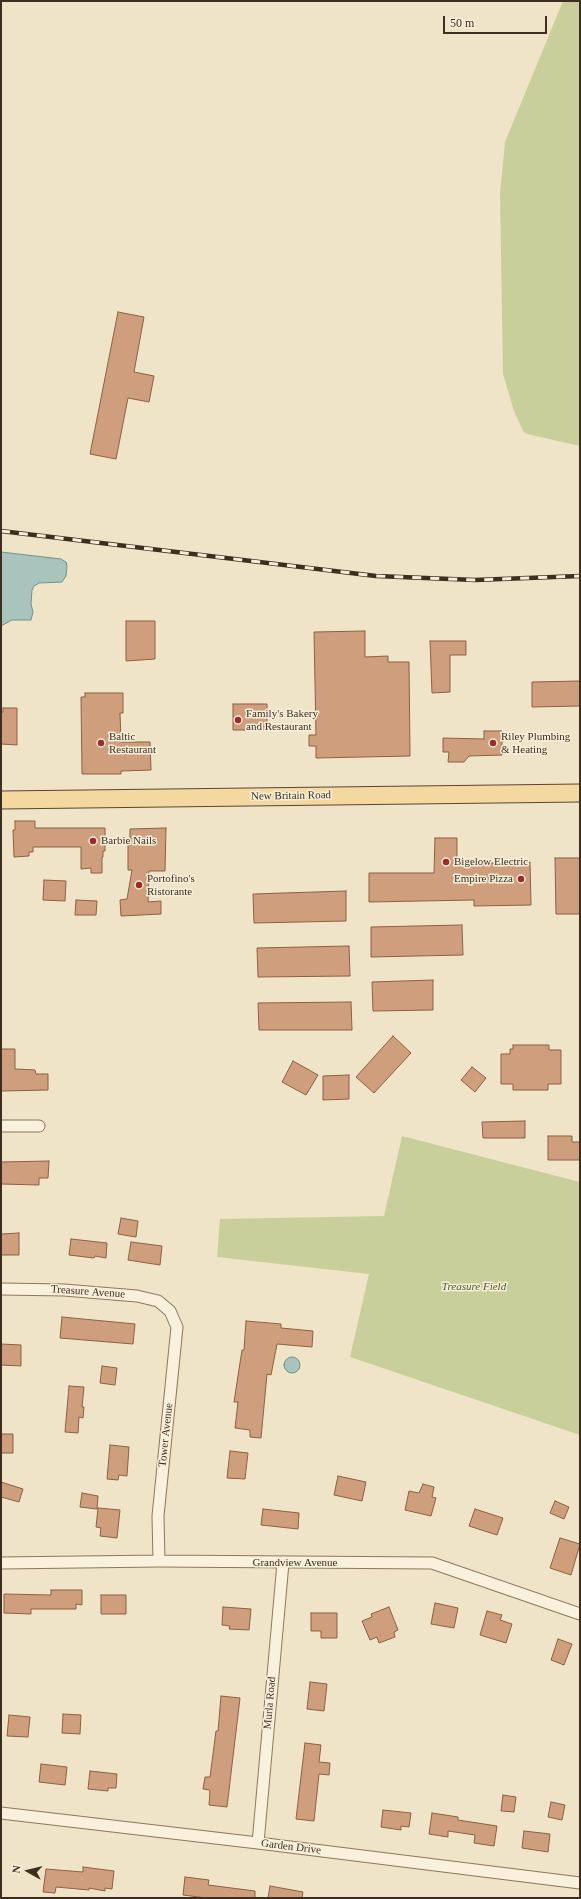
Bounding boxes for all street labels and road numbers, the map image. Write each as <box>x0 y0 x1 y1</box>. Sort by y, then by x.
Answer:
street label: New Britain Road <box>251 789 331 803</box>
street label: Treasure Avenue <box>51 1283 125 1301</box>
street label: Tower Avenue <box>156 1402 176 1468</box>
street label: Grandview Avenue <box>252 1556 338 1570</box>
street label: Murla Road <box>261 1676 279 1730</box>
street label: Garden Drive <box>260 1837 322 1857</box>

